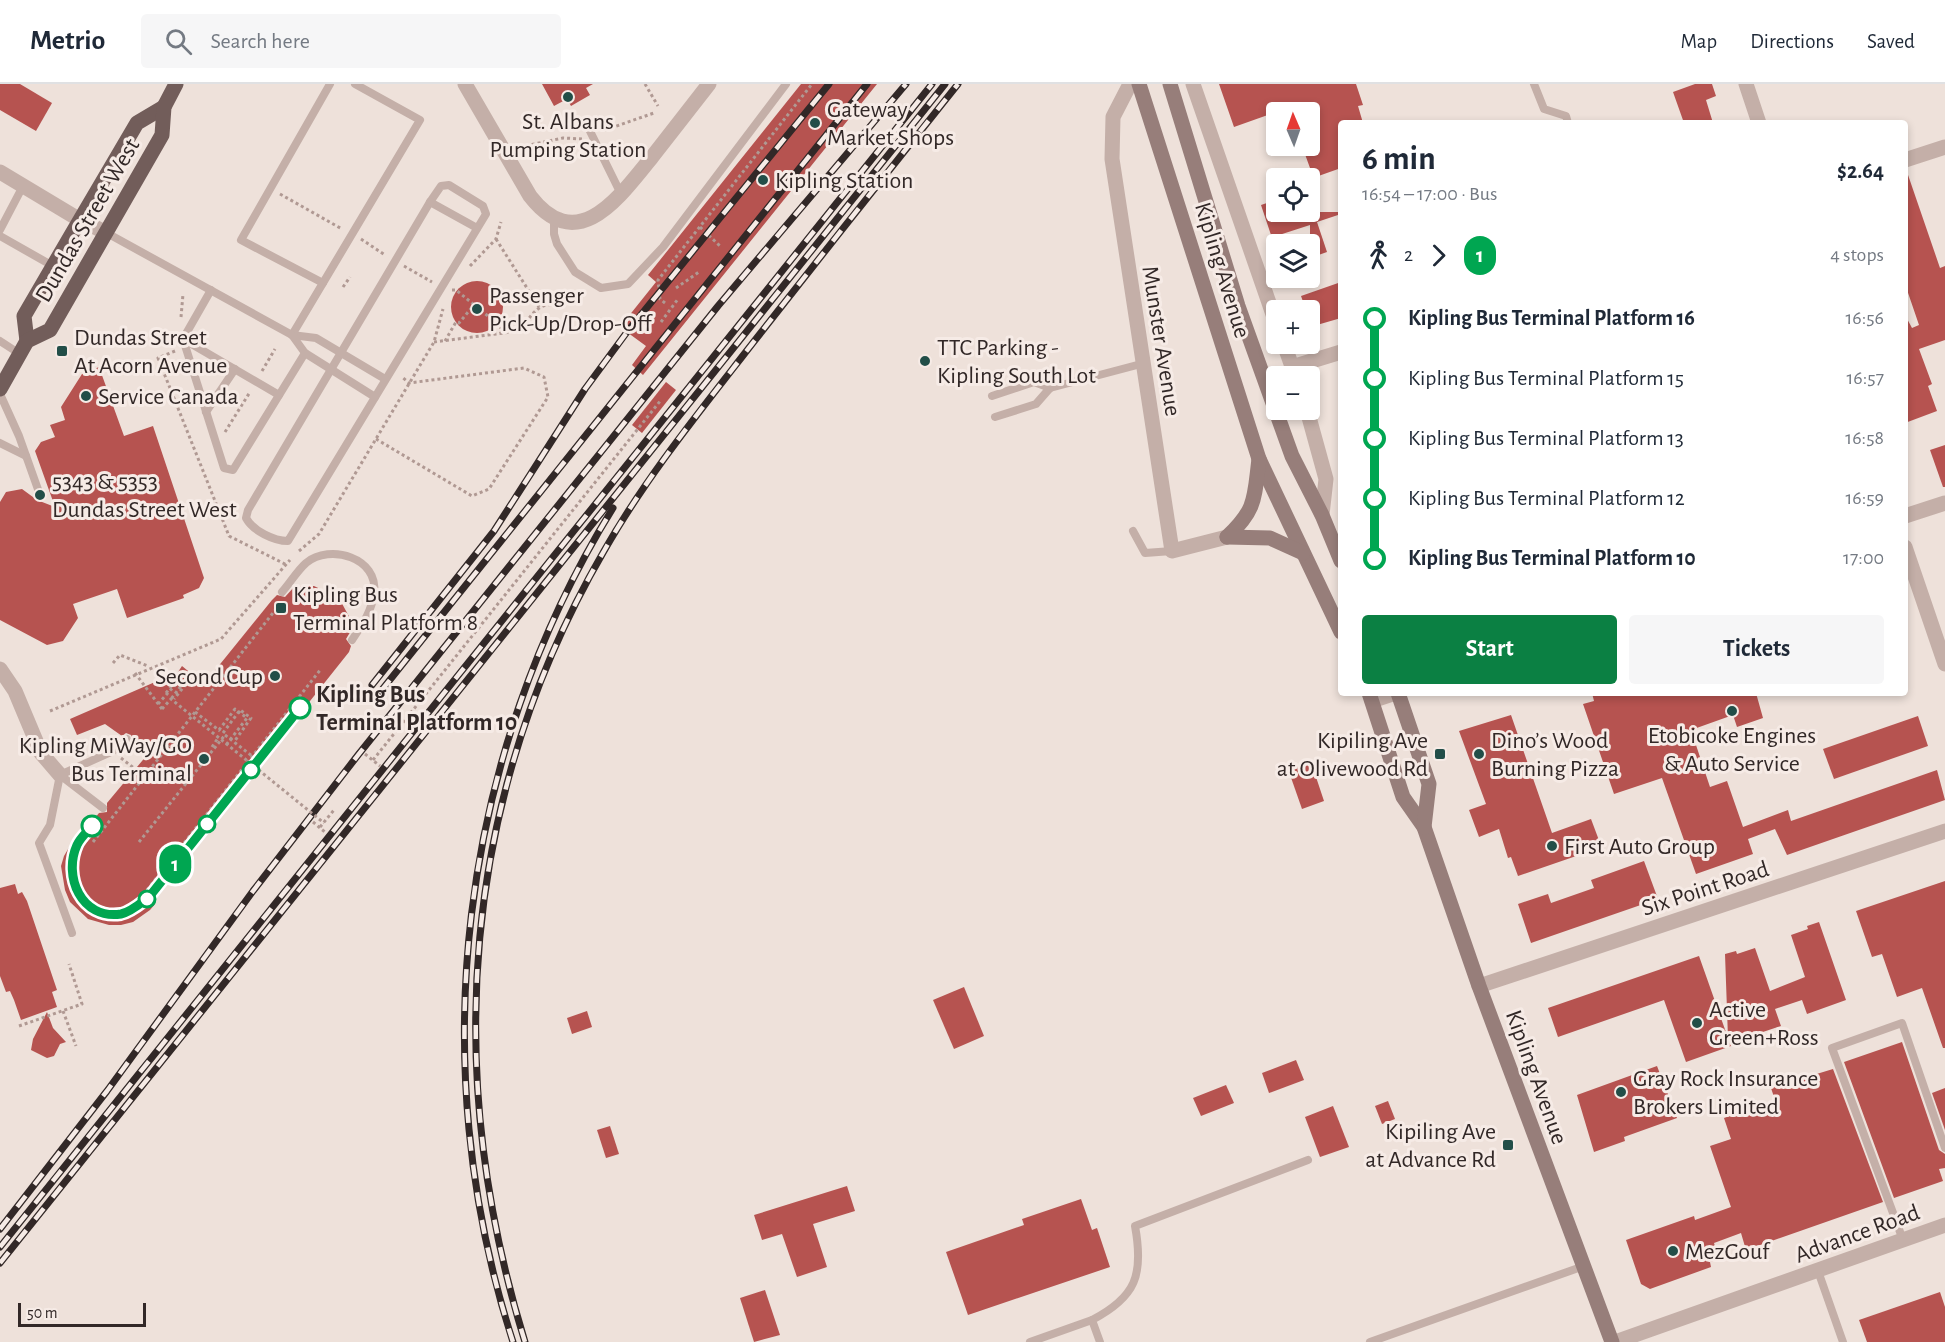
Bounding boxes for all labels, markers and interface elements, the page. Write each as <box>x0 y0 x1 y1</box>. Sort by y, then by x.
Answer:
search box <box>141 14 561 68</box>
icon: search <box>162 25 195 58</box>
text: Metrio <box>30 27 105 55</box>
text: Search here <box>210 30 310 52</box>
text: Map <box>1681 31 1717 52</box>
text: Directions <box>1750 31 1834 52</box>
text: Saved <box>1867 31 1915 52</box>
marker: St. Albans Pumping Station <box>561 90 575 104</box>
place label: Gateway Market Shops <box>827 98 954 150</box>
north arrow <box>1266 102 1320 156</box>
map controls <box>1266 102 1320 420</box>
place label: St. Albans Pumping Station <box>490 110 646 162</box>
marker: Gateway Market Shops <box>808 116 822 130</box>
street label: Dundas Street West <box>31 134 145 306</box>
text: 6 min <box>1362 143 1436 176</box>
text: $2.64 <box>1837 160 1884 182</box>
button: locate <box>1266 168 1320 222</box>
place label: Kipling Station <box>775 169 913 193</box>
marker: Kipling Station <box>756 173 770 187</box>
text: 16:54 – 17:00 · Bus <box>1362 184 1497 204</box>
street label: Kipling Avenue <box>1190 199 1254 341</box>
button: layers <box>1266 234 1320 288</box>
icon: walk <box>1362 239 1395 272</box>
icon: forward <box>1422 239 1455 272</box>
text: 2 <box>1404 245 1413 265</box>
text: 1 <box>1476 245 1484 266</box>
text: 4 stops <box>1830 245 1884 265</box>
street label: Munster Avenue <box>1137 264 1185 418</box>
place label: Passenger Pick-Up/Drop-Off <box>489 284 653 336</box>
button: + <box>1266 300 1320 354</box>
marker: Passenger Pick-Up/Drop-Off <box>470 302 484 316</box>
text: Kipling Bus Terminal Platform 16 <box>1408 307 1695 329</box>
text: 16:56 <box>1845 308 1884 328</box>
place label: Dundas Street At Acorn Avenue <box>74 326 227 378</box>
place label: TTC Parking - Kipling South Lot <box>937 336 1096 388</box>
marker: Dundas Street At Acorn Avenue <box>55 344 69 358</box>
marker: TTC Parking - Kipling South Lot <box>918 354 932 368</box>
button: − <box>1266 366 1320 420</box>
text: Kipling Bus Terminal Platform 15 <box>1408 367 1684 389</box>
text: 16:57 <box>1846 368 1884 388</box>
place label: Service Canada <box>98 385 238 409</box>
marker: Service Canada <box>79 389 93 403</box>
text: Kipling Bus Terminal Platform 13 <box>1408 427 1684 449</box>
text: 16:58 <box>1845 428 1884 448</box>
place label: 5343 & 5353 Dundas Street West <box>52 470 237 522</box>
text: Kipling Bus Terminal Platform 12 <box>1408 487 1685 509</box>
marker: 5343 & 5353 Dundas Street West <box>33 488 47 502</box>
text: 16:59 <box>1845 488 1884 508</box>
text: Kipling Bus Terminal Platform 10 <box>1408 547 1696 569</box>
text: 17:00 <box>1843 548 1884 568</box>
place label: Kipling Bus Terminal Platform 8 <box>293 583 478 635</box>
marker: Kipling Bus Terminal Platform 8 <box>274 601 288 615</box>
button: Start <box>1362 615 1617 684</box>
button: Tickets <box>1629 615 1884 684</box>
place label: Second Cup <box>155 665 263 689</box>
marker: Second Cup <box>268 669 282 683</box>
place label: Kipling Bus Terminal Platform 10 <box>316 683 517 735</box>
marker: Kipling Bus Terminal Platform 10 <box>289 697 311 719</box>
marker: Etobicoke Engines & Auto Service <box>1725 704 1739 718</box>
place label: Etobicoke Engines & Auto Service <box>1648 724 1816 776</box>
place label: Kipiling Ave at Olivewood Rd <box>1277 729 1428 781</box>
place label: Dino’s Wood Burning Pizza <box>1491 729 1619 781</box>
place label: Kipling MiWay/GO Bus Terminal <box>19 734 192 786</box>
marker: Kipiling Ave at Olivewood Rd <box>1433 747 1447 761</box>
marker: Dino’s Wood Burning Pizza <box>1472 747 1486 761</box>
marker: Kipling MiWay/GO Bus Terminal <box>197 752 211 766</box>
unlabelled marker <box>242 761 260 779</box>
unlabelled marker <box>81 815 103 837</box>
unlabelled marker <box>198 815 216 833</box>
place label: First Auto Group <box>1564 835 1715 859</box>
marker: First Auto Group <box>1545 839 1559 853</box>
line badge: 1 <box>156 844 195 884</box>
text: 1 <box>171 854 179 875</box>
street label: Six Point Road <box>1639 857 1772 921</box>
unlabelled marker <box>138 890 156 908</box>
place label: Active Green+Ross <box>1709 998 1819 1050</box>
street label: Kipling Avenue <box>1501 1007 1571 1148</box>
marker: Active Green+Ross <box>1690 1016 1704 1030</box>
place label: Gray Rock Insurance Brokers Limited <box>1633 1067 1818 1119</box>
marker: Gray Rock Insurance Brokers Limited <box>1614 1085 1628 1099</box>
place label: Kipiling Ave at Advance Rd <box>1365 1120 1496 1172</box>
marker: Kipiling Ave at Advance Rd <box>1501 1138 1515 1152</box>
street label: Advance Road <box>1792 1200 1923 1268</box>
place label: MezGouf <box>1685 1240 1771 1264</box>
marker: MezGouf <box>1666 1244 1680 1258</box>
scale bar <box>18 1300 146 1328</box>
text: 50 m <box>27 1305 58 1321</box>

